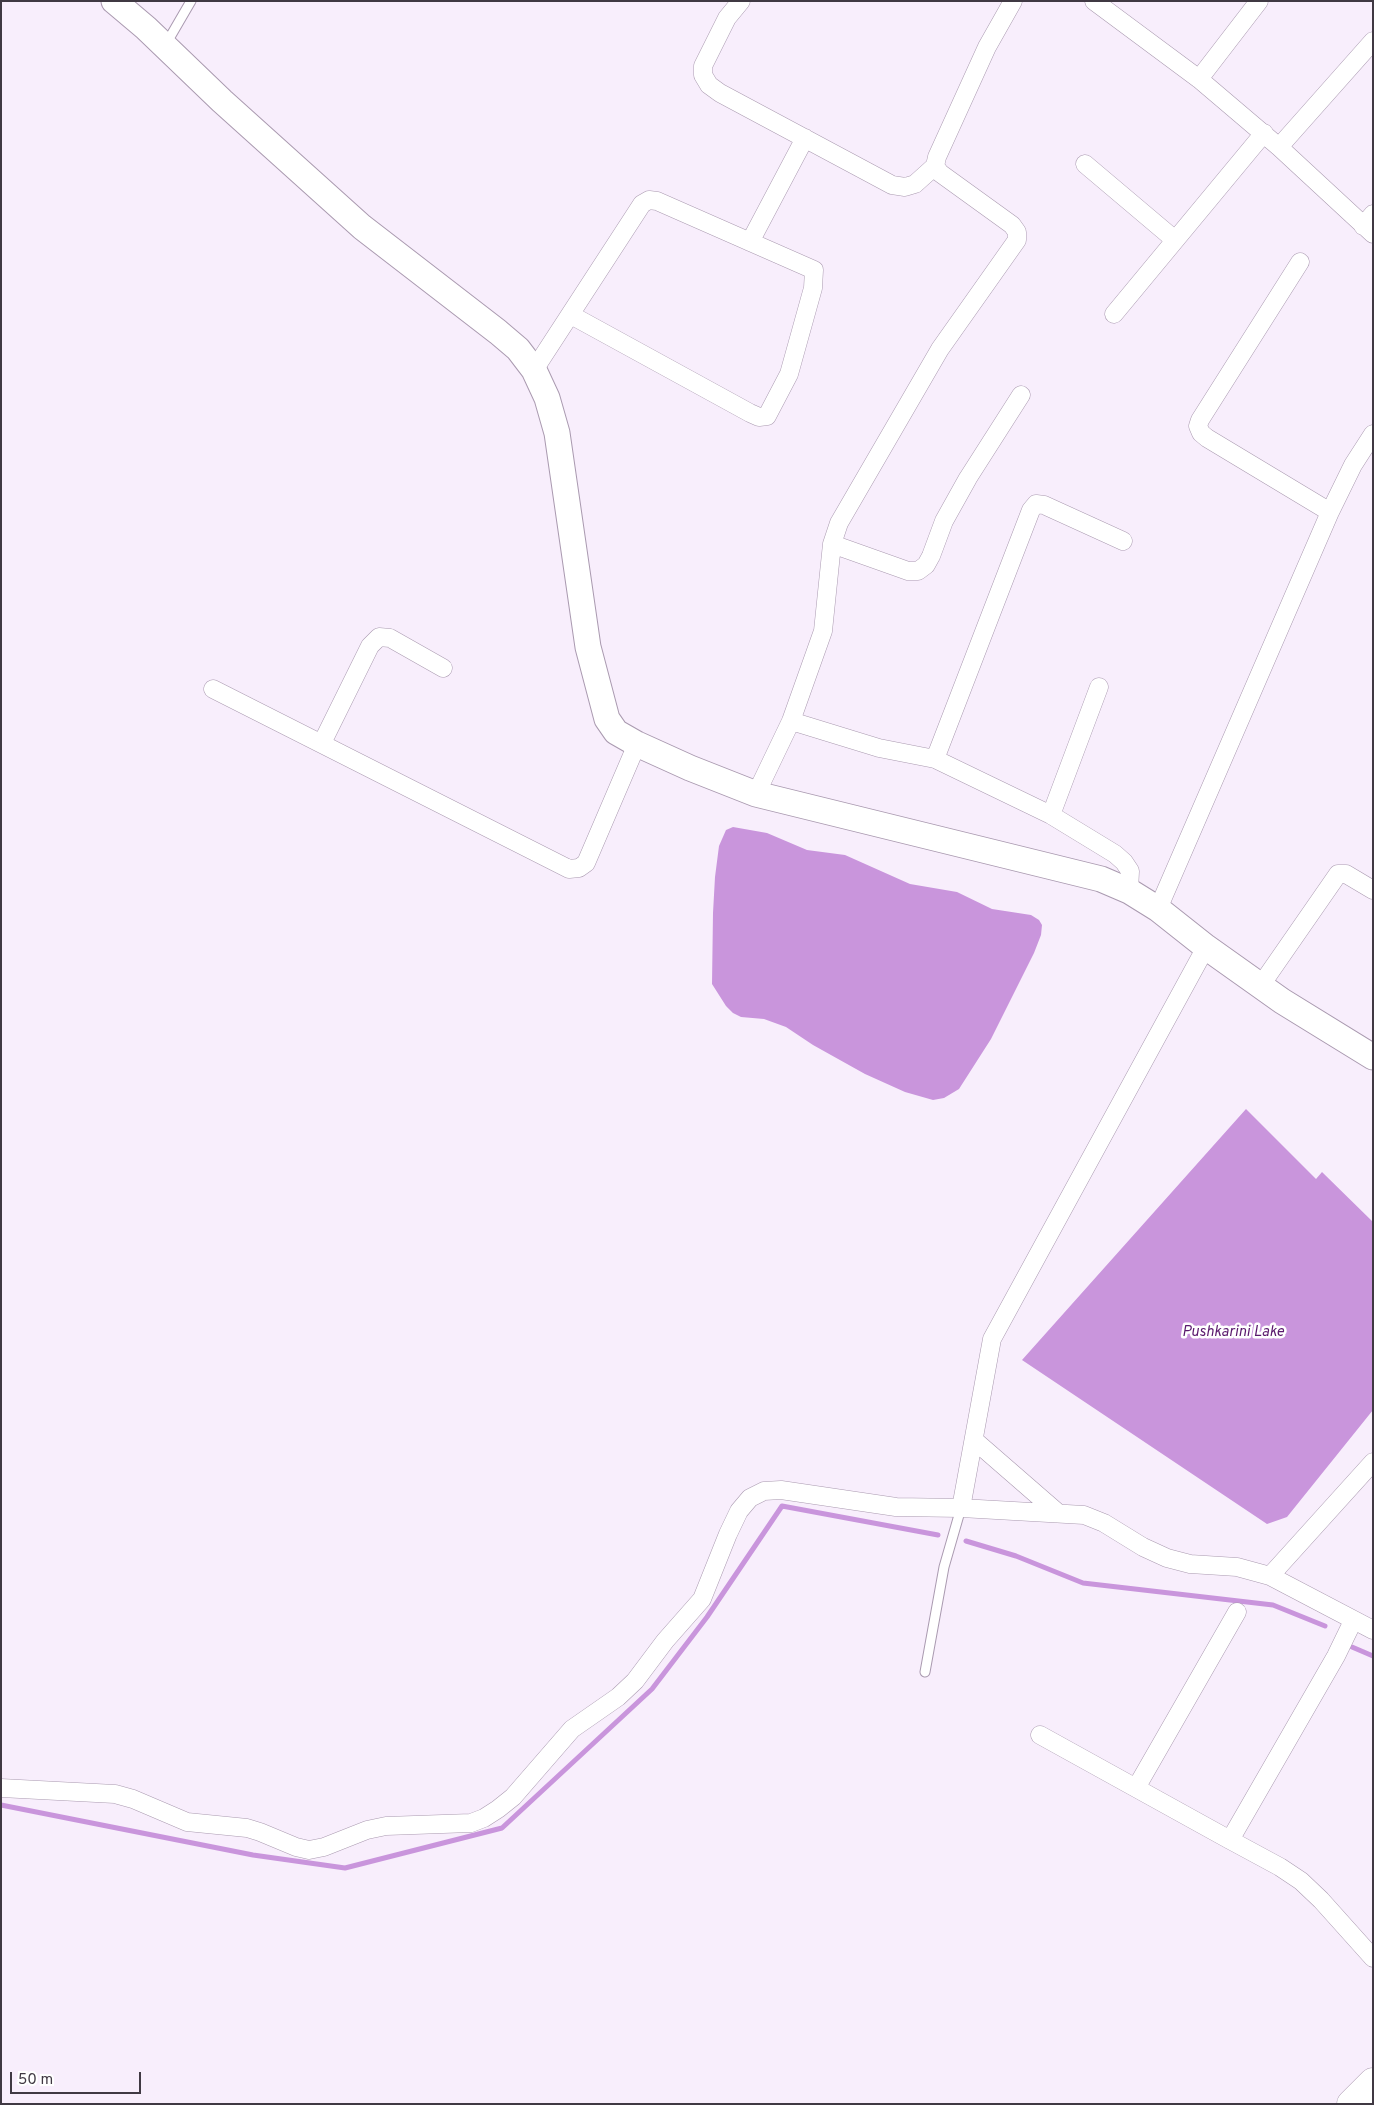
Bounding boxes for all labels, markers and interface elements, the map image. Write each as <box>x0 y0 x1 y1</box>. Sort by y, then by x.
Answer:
water label: Pushkarini Lake <box>1182 1324 1284 1342</box>
scale bar <box>12 2062 144 2094</box>
text: 50 m <box>18 2071 53 2090</box>

